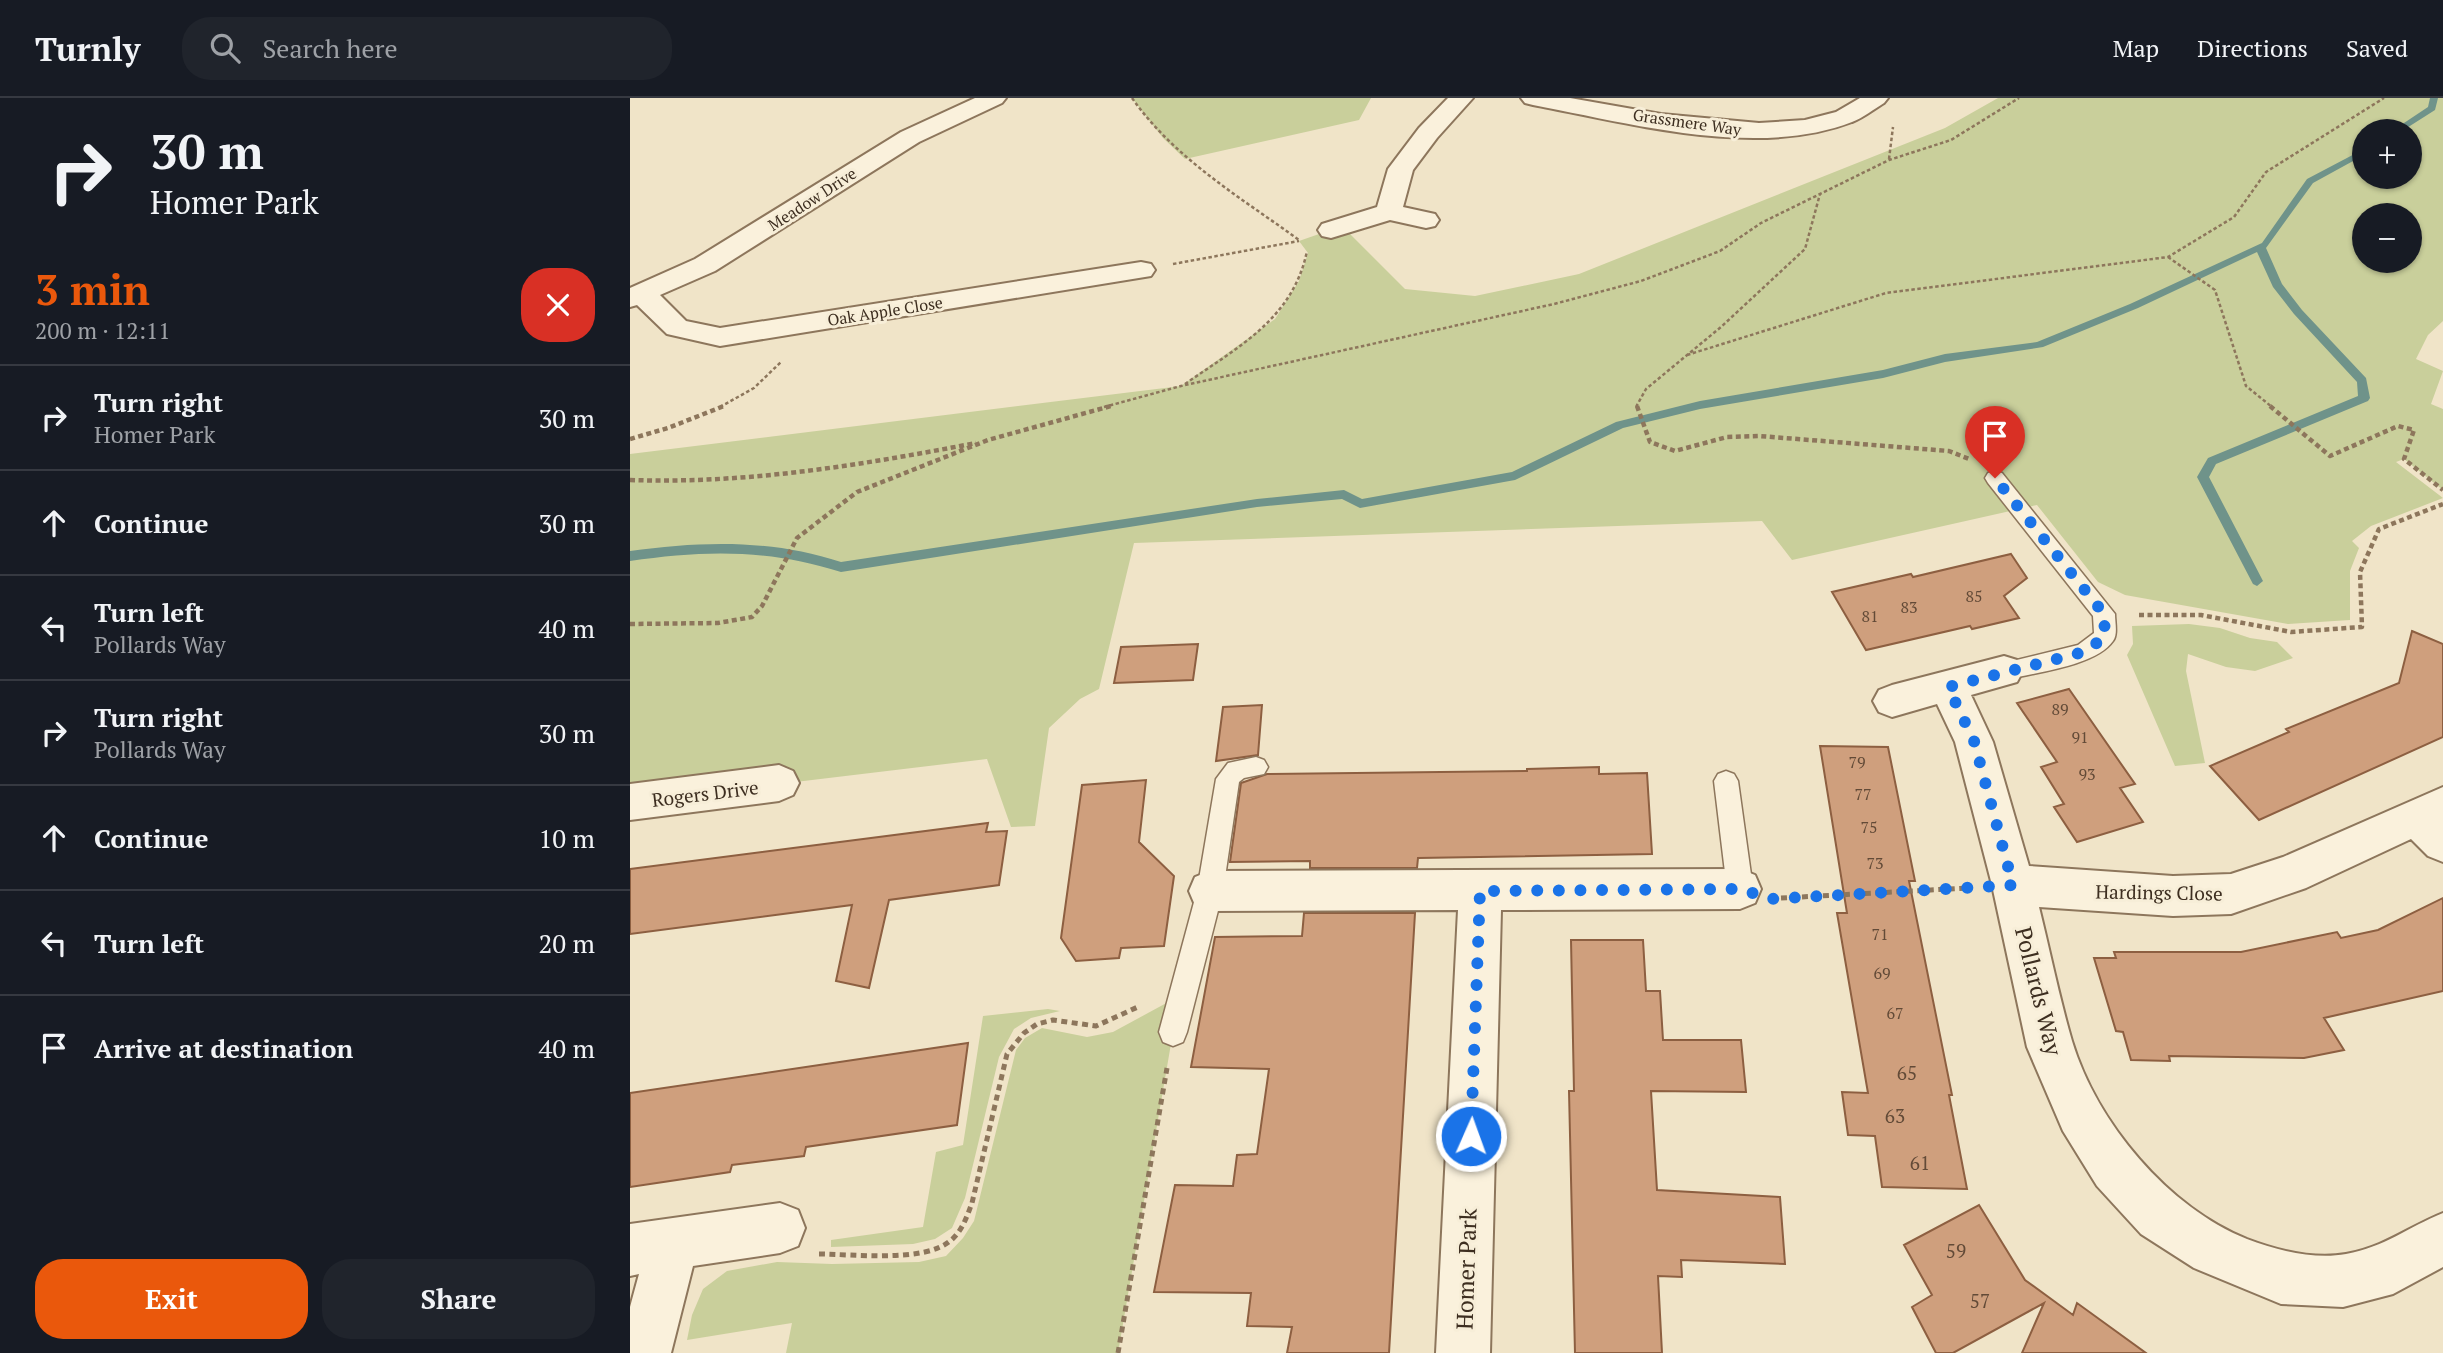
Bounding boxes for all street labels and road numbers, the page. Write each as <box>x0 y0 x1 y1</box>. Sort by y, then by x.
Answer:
street label: Grassmere Way <box>1631 104 1743 141</box>
street label: Meadow Drive <box>764 162 860 236</box>
street label: Oak Apple Close <box>826 291 944 331</box>
street label: Rogers Drive <box>650 774 760 812</box>
street label: Hardings Close <box>2095 878 2223 906</box>
street label: Pollards Way <box>2008 923 2070 1059</box>
street label: Homer Park <box>1448 1208 1484 1330</box>

